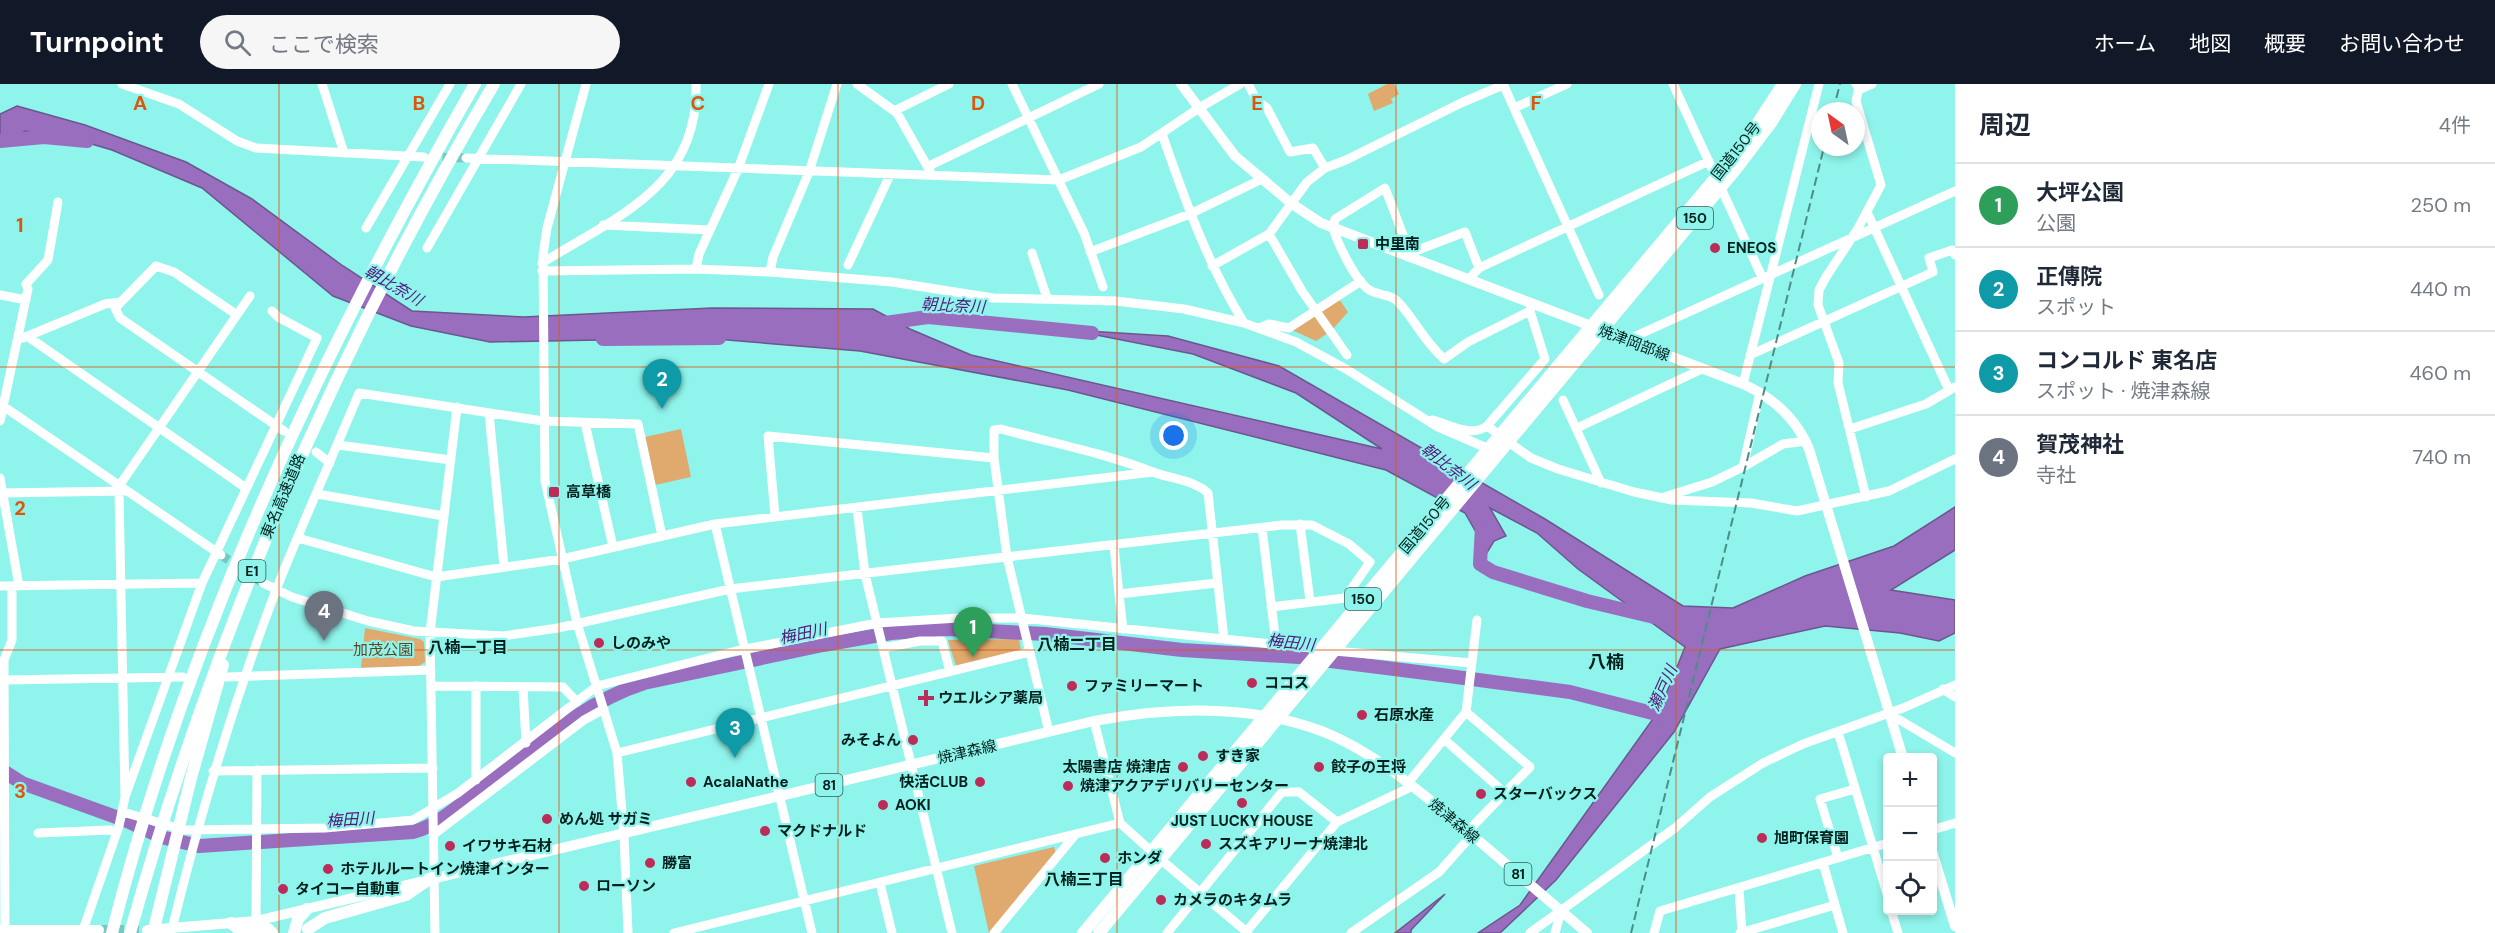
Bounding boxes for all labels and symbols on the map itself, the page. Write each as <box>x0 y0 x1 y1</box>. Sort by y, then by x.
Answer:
text: A <box>133 90 147 116</box>
text: B <box>413 90 425 116</box>
text: C <box>691 90 705 116</box>
text: D <box>971 90 985 116</box>
text: E <box>1251 90 1263 116</box>
text: F <box>1530 90 1542 116</box>
north arrow <box>1811 102 1865 156</box>
street label: 国道150号 <box>1707 118 1765 184</box>
road number: 150 <box>1677 207 1713 229</box>
text: 1 <box>16 212 24 238</box>
place label: 中里南 <box>1375 234 1420 254</box>
marker: 中里南 <box>1356 237 1370 251</box>
place label: ENEOS <box>1727 238 1776 258</box>
marker: ENEOS <box>1708 241 1722 255</box>
water label: 朝比奈川 <box>361 260 428 312</box>
water label: 朝比奈川 <box>920 293 987 318</box>
street label: 焼津岡部線 <box>1595 320 1673 366</box>
pin: 2 <box>642 360 682 409</box>
your location <box>1159 421 1188 450</box>
water label: 朝比奈川 <box>1417 438 1482 496</box>
street label: 東名高速道路 <box>256 451 310 541</box>
place label: 高草橋 <box>566 482 612 502</box>
marker: 高草橋 <box>547 485 561 499</box>
street label: 国道150号 <box>1395 492 1455 558</box>
text: 2 <box>14 495 26 521</box>
road number: E1 <box>238 560 266 582</box>
road number: 150 <box>1345 588 1381 610</box>
pin: 4 <box>304 592 344 641</box>
pin: 1 <box>954 608 992 657</box>
water label: 梅田川 <box>777 618 831 649</box>
water label: 梅田川 <box>1266 630 1318 656</box>
place label: しのみや <box>611 633 671 653</box>
district label: 八楠二丁目 <box>1037 634 1117 655</box>
marker: しのみや <box>592 636 606 650</box>
district label: 八楠一丁目 <box>428 637 508 658</box>
park label: 加茂公園 <box>353 640 413 660</box>
district label: 八楠 <box>1588 650 1624 674</box>
water label: 瀬戸川 <box>1643 660 1683 714</box>
place label: ココス <box>1264 673 1309 693</box>
place label: ファミリーマート <box>1084 676 1204 696</box>
marker: ココス <box>1245 676 1259 690</box>
marker: ファミリーマート <box>1065 679 1079 693</box>
place label: ウエルシア薬局 <box>938 688 1043 708</box>
marker: ウエルシア薬局 <box>919 691 933 705</box>
place label: 石原水産 <box>1374 705 1434 725</box>
pin: 3 <box>716 708 754 758</box>
marker: 石原水産 <box>1355 708 1369 722</box>
place label: みそよん <box>841 730 901 750</box>
marker: みそよん <box>906 733 920 747</box>
street label: 焼津森線 <box>936 736 998 768</box>
place label: すき家 <box>1215 746 1260 766</box>
marker: すき家 <box>1196 749 1210 763</box>
place label: 太陽書店 焼津店 <box>1062 757 1171 777</box>
place label: 餃子の王将 <box>1331 757 1406 777</box>
marker: 太陽書店 焼津店 <box>1176 760 1190 774</box>
marker: 餃子の王将 <box>1312 760 1326 774</box>
place label: AcalaNathe <box>703 772 788 792</box>
place label: 快活CLUB <box>899 772 968 792</box>
road number: 81 <box>816 774 842 796</box>
marker: AcalaNathe <box>684 775 698 789</box>
marker: 快活CLUB <box>973 775 987 789</box>
place label: 焼津アクアデリバリーセンター <box>1080 776 1289 796</box>
text: 3 <box>14 778 26 804</box>
marker: 焼津アクアデリバリーセンター <box>1061 779 1075 793</box>
place label: スターバックス <box>1493 784 1597 804</box>
marker: スターバックス <box>1474 787 1488 801</box>
street label: 焼津森線 <box>1425 794 1483 848</box>
place label: AOKI <box>895 795 931 815</box>
marker: JUST LUCKY HOUSE <box>1235 796 1249 810</box>
marker: AOKI <box>876 798 890 812</box>
water label: 梅田川 <box>325 807 377 832</box>
place label: めん処 サガミ <box>559 809 653 829</box>
place label: JUST LUCKY HOUSE <box>1171 811 1313 831</box>
marker: めん処 サガミ <box>540 812 554 826</box>
place label: マクドナルド <box>777 821 867 841</box>
marker: マクドナルド <box>758 824 772 838</box>
place label: 旭町保育園 <box>1774 828 1849 848</box>
marker: 旭町保育園 <box>1755 831 1769 845</box>
place label: スズキアリーナ焼津北 <box>1218 834 1368 854</box>
place label: イワサキ石材 <box>462 836 552 856</box>
marker: スズキアリーナ焼津北 <box>1199 837 1213 851</box>
marker: イワサキ石材 <box>443 839 457 853</box>
place label: ホンダ <box>1117 848 1162 868</box>
marker: ホンダ <box>1098 851 1112 865</box>
place label: 勝富 <box>662 853 692 873</box>
marker: 勝富 <box>643 856 657 870</box>
place label: ホテルルートイン焼津インター <box>340 859 550 879</box>
marker: ホテルルートイン焼津インター <box>321 862 335 876</box>
road number: 81 <box>1504 863 1532 885</box>
district label: 八楠三丁目 <box>1044 869 1124 890</box>
place label: ローソン <box>596 876 656 896</box>
place label: タイコー自動車 <box>295 879 400 899</box>
marker: ローソン <box>577 879 591 893</box>
marker: タイコー自動車 <box>276 882 290 896</box>
place label: カメラのキタムラ <box>1173 890 1292 910</box>
marker: カメラのキタムラ <box>1154 893 1168 907</box>

